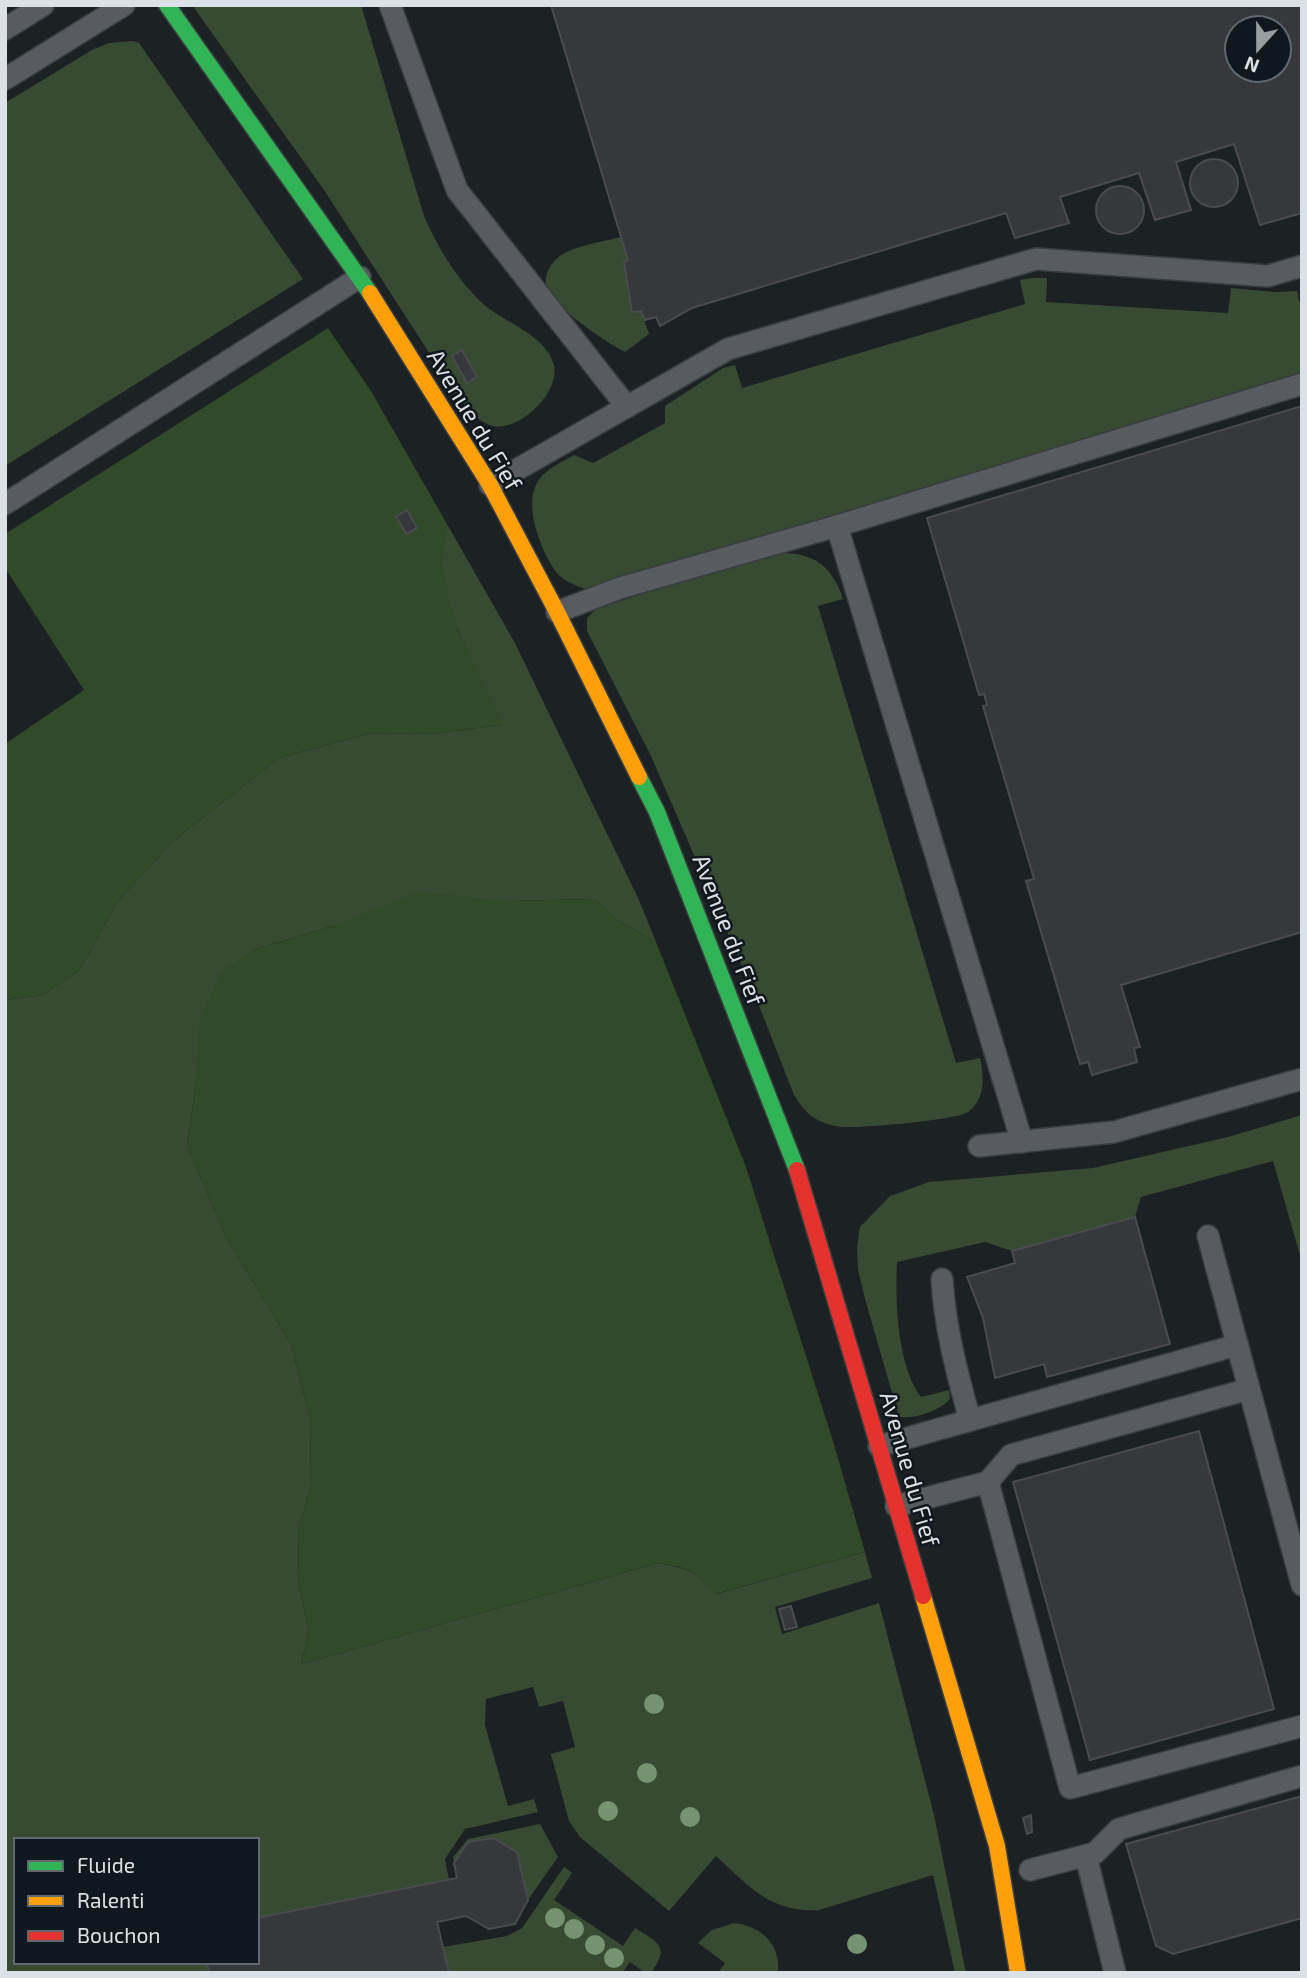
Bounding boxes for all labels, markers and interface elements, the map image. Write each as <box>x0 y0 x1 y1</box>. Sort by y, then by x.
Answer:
north arrow <box>1223 14 1293 84</box>
text: N <box>1241 52 1262 79</box>
street label: Avenue du Fief <box>422 343 529 496</box>
street label: Avenue du Fief <box>687 850 772 1010</box>
street label: Avenue du Fief <box>875 1388 947 1550</box>
legend <box>14 1838 259 1964</box>
text: Fluide <box>77 1852 135 1877</box>
text: Ralenti <box>77 1887 144 1912</box>
text: Bouchon <box>77 1922 161 1947</box>

